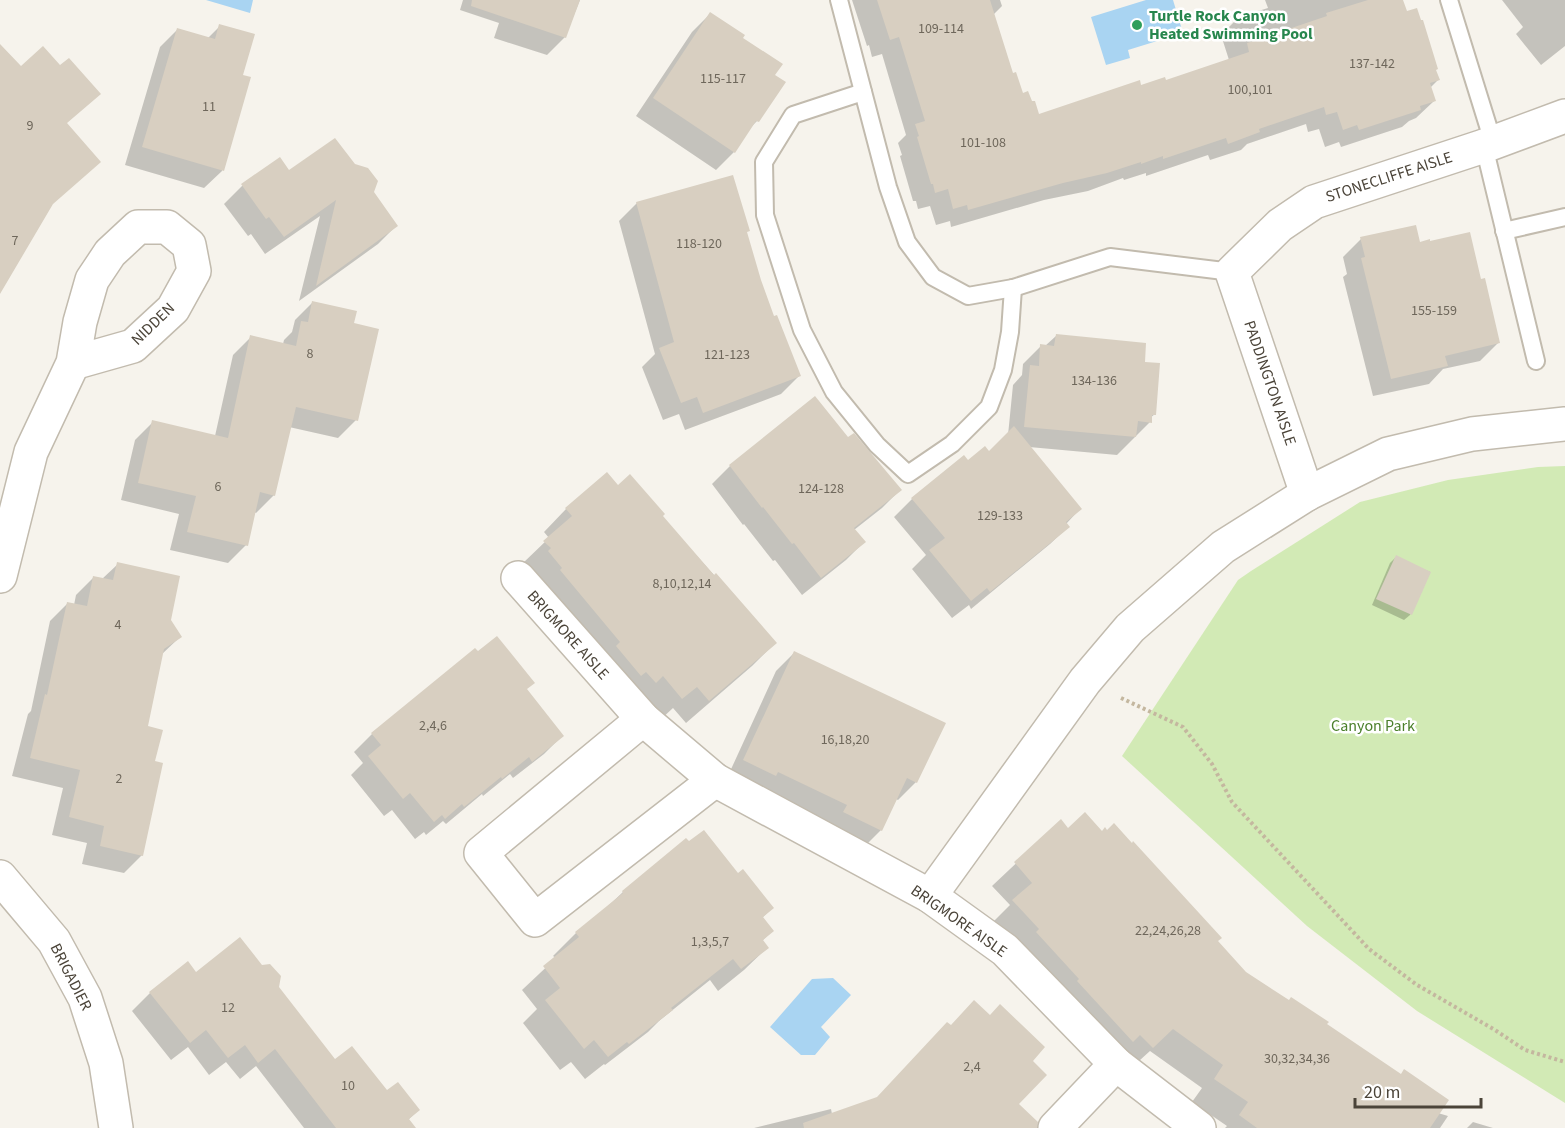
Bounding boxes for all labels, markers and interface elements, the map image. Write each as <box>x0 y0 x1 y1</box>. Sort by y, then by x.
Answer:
place label: Turtle Rock Canyon Heated Swimming Pool <box>1149 5 1313 45</box>
marker: Turtle Rock Canyon Heated Swimming Pool <box>1130 18 1144 32</box>
house number: 109-114 <box>918 19 964 39</box>
house number: 137-142 <box>1349 54 1395 74</box>
house number: 115-117 <box>700 69 746 89</box>
house number: 100,101 <box>1227 80 1273 100</box>
house number: 11 <box>202 97 216 117</box>
house number: 9 <box>27 116 34 136</box>
house number: 101-108 <box>960 133 1006 153</box>
street label: STONECLIFFE AISLE <box>1323 146 1455 208</box>
house number: 7 <box>12 231 19 251</box>
house number: 118-120 <box>676 234 722 254</box>
street label: NIDDEN <box>126 298 180 350</box>
house number: 155-159 <box>1411 301 1457 321</box>
street label: PADDINGTON AISLE <box>1238 318 1302 448</box>
house number: 8 <box>307 344 314 364</box>
house number: 121-123 <box>704 345 750 365</box>
house number: 134-136 <box>1071 371 1117 391</box>
house number: 6 <box>215 477 222 497</box>
house number: 124-128 <box>798 479 844 499</box>
house number: 129-133 <box>977 506 1023 526</box>
house number: 8,10,12,14 <box>652 574 712 594</box>
street label: BRIGMORE AISLE <box>522 586 614 684</box>
house number: 4 <box>115 615 122 635</box>
park label: Canyon Park <box>1331 715 1415 737</box>
house number: 2,4,6 <box>419 716 447 736</box>
house number: 16,18,20 <box>821 730 869 750</box>
house number: 2 <box>116 769 123 789</box>
street label: BRIGMORE AISLE <box>906 880 1012 962</box>
house number: 22,24,26,28 <box>1135 921 1201 941</box>
house number: 1,3,5,7 <box>691 932 729 952</box>
street label: BRIGADIER <box>45 940 97 1014</box>
house number: 12 <box>221 998 235 1018</box>
house number: 30,32,34,36 <box>1264 1049 1330 1069</box>
house number: 2,4 <box>963 1057 981 1077</box>
scale bar <box>1355 1071 1481 1109</box>
house number: 10 <box>341 1076 355 1096</box>
text: 20 m <box>1364 1080 1400 1105</box>

